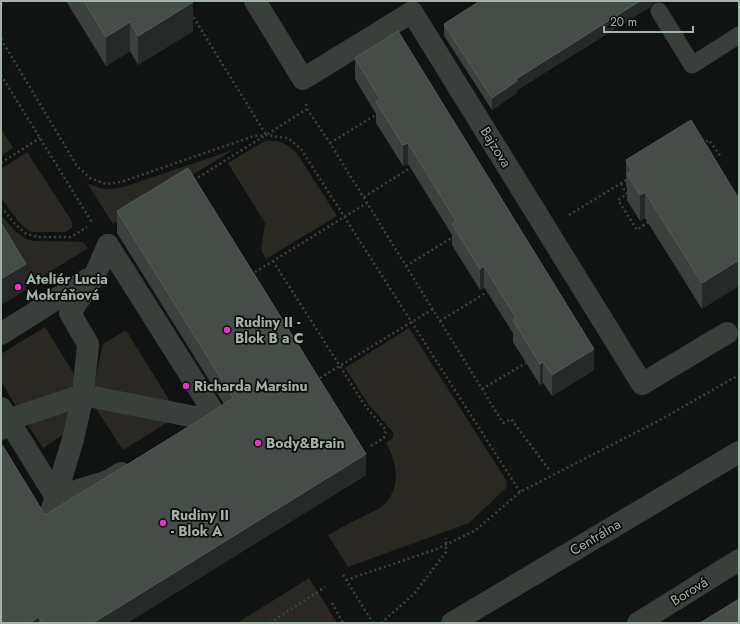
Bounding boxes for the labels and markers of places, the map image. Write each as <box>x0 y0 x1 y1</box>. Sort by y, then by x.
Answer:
place label: Ateliér Lucia Mokráňová <box>25 269 108 305</box>
marker: Ateliér Lucia Mokráňová <box>13 282 23 292</box>
place label: Rudiny II - Blok B a C <box>235 312 304 348</box>
marker: Rudiny II - Blok B a C <box>222 325 232 335</box>
place label: Richarda Marsinu <box>194 376 308 396</box>
marker: Richarda Marsinu <box>181 381 191 391</box>
place label: Body&Brain <box>266 433 345 453</box>
marker: Body&Brain <box>253 438 263 448</box>
place label: Rudiny II - Blok A <box>171 505 229 541</box>
marker: Rudiny II - Blok A <box>158 518 168 528</box>

